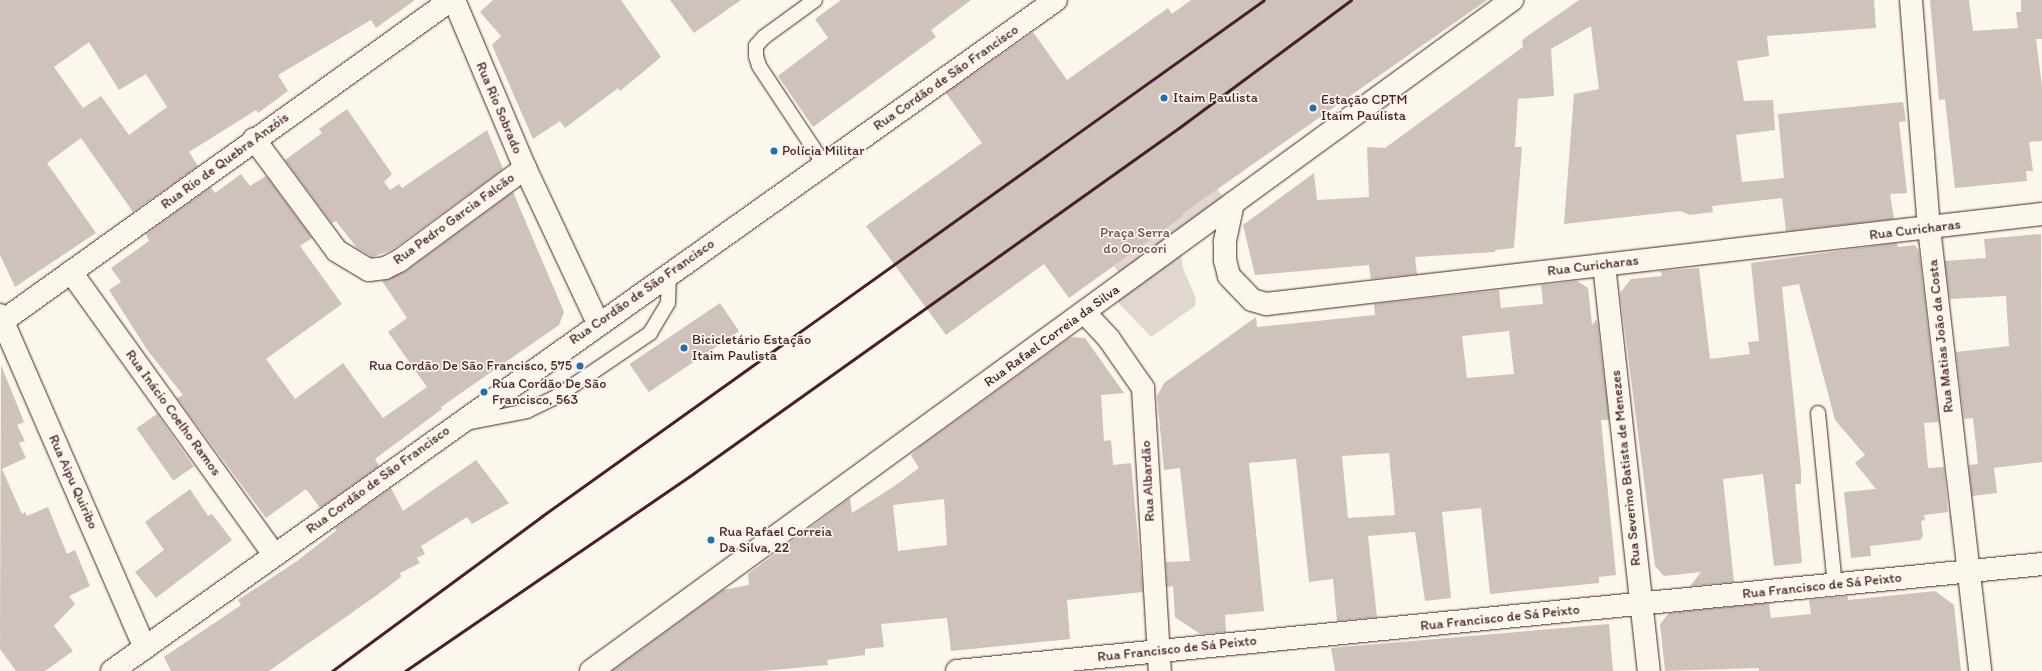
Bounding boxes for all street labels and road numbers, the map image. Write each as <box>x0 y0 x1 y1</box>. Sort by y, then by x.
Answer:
street label: Rua Cordão de São Francisco <box>870 21 1022 135</box>
street label: Rua Rio Sobrado <box>472 60 526 156</box>
street label: Rua Rio de Quebra Anzóis <box>158 109 292 213</box>
street label: Rua Pedro Garcia Falcão <box>390 169 518 269</box>
street label: Rua Curicharas <box>1868 216 1962 244</box>
street label: Rua Cordão de São Francisco <box>566 235 718 349</box>
street label: Rua Curicharas <box>1546 252 1640 280</box>
street label: Rua Matias João da Costa <box>1925 259 1957 413</box>
street label: Rua Rafael Correia da Silva <box>981 281 1123 391</box>
street label: Rua Inácio Coelho Ramos <box>122 347 224 479</box>
street label: Rua Severino Batista de Menezes <box>1607 369 1645 567</box>
street label: Rua Cordão de São Francisco <box>303 422 453 538</box>
street label: Rua Aipu Quiribo <box>45 432 101 532</box>
street label: Rua Albardão <box>1137 440 1159 522</box>
street label: Rua Francisco de Sá Peixto <box>1742 569 1902 603</box>
street label: Rua Francisco de Sá Peixto <box>1420 601 1580 635</box>
street label: Rua Francisco de Sá Peixto <box>1097 632 1257 666</box>

